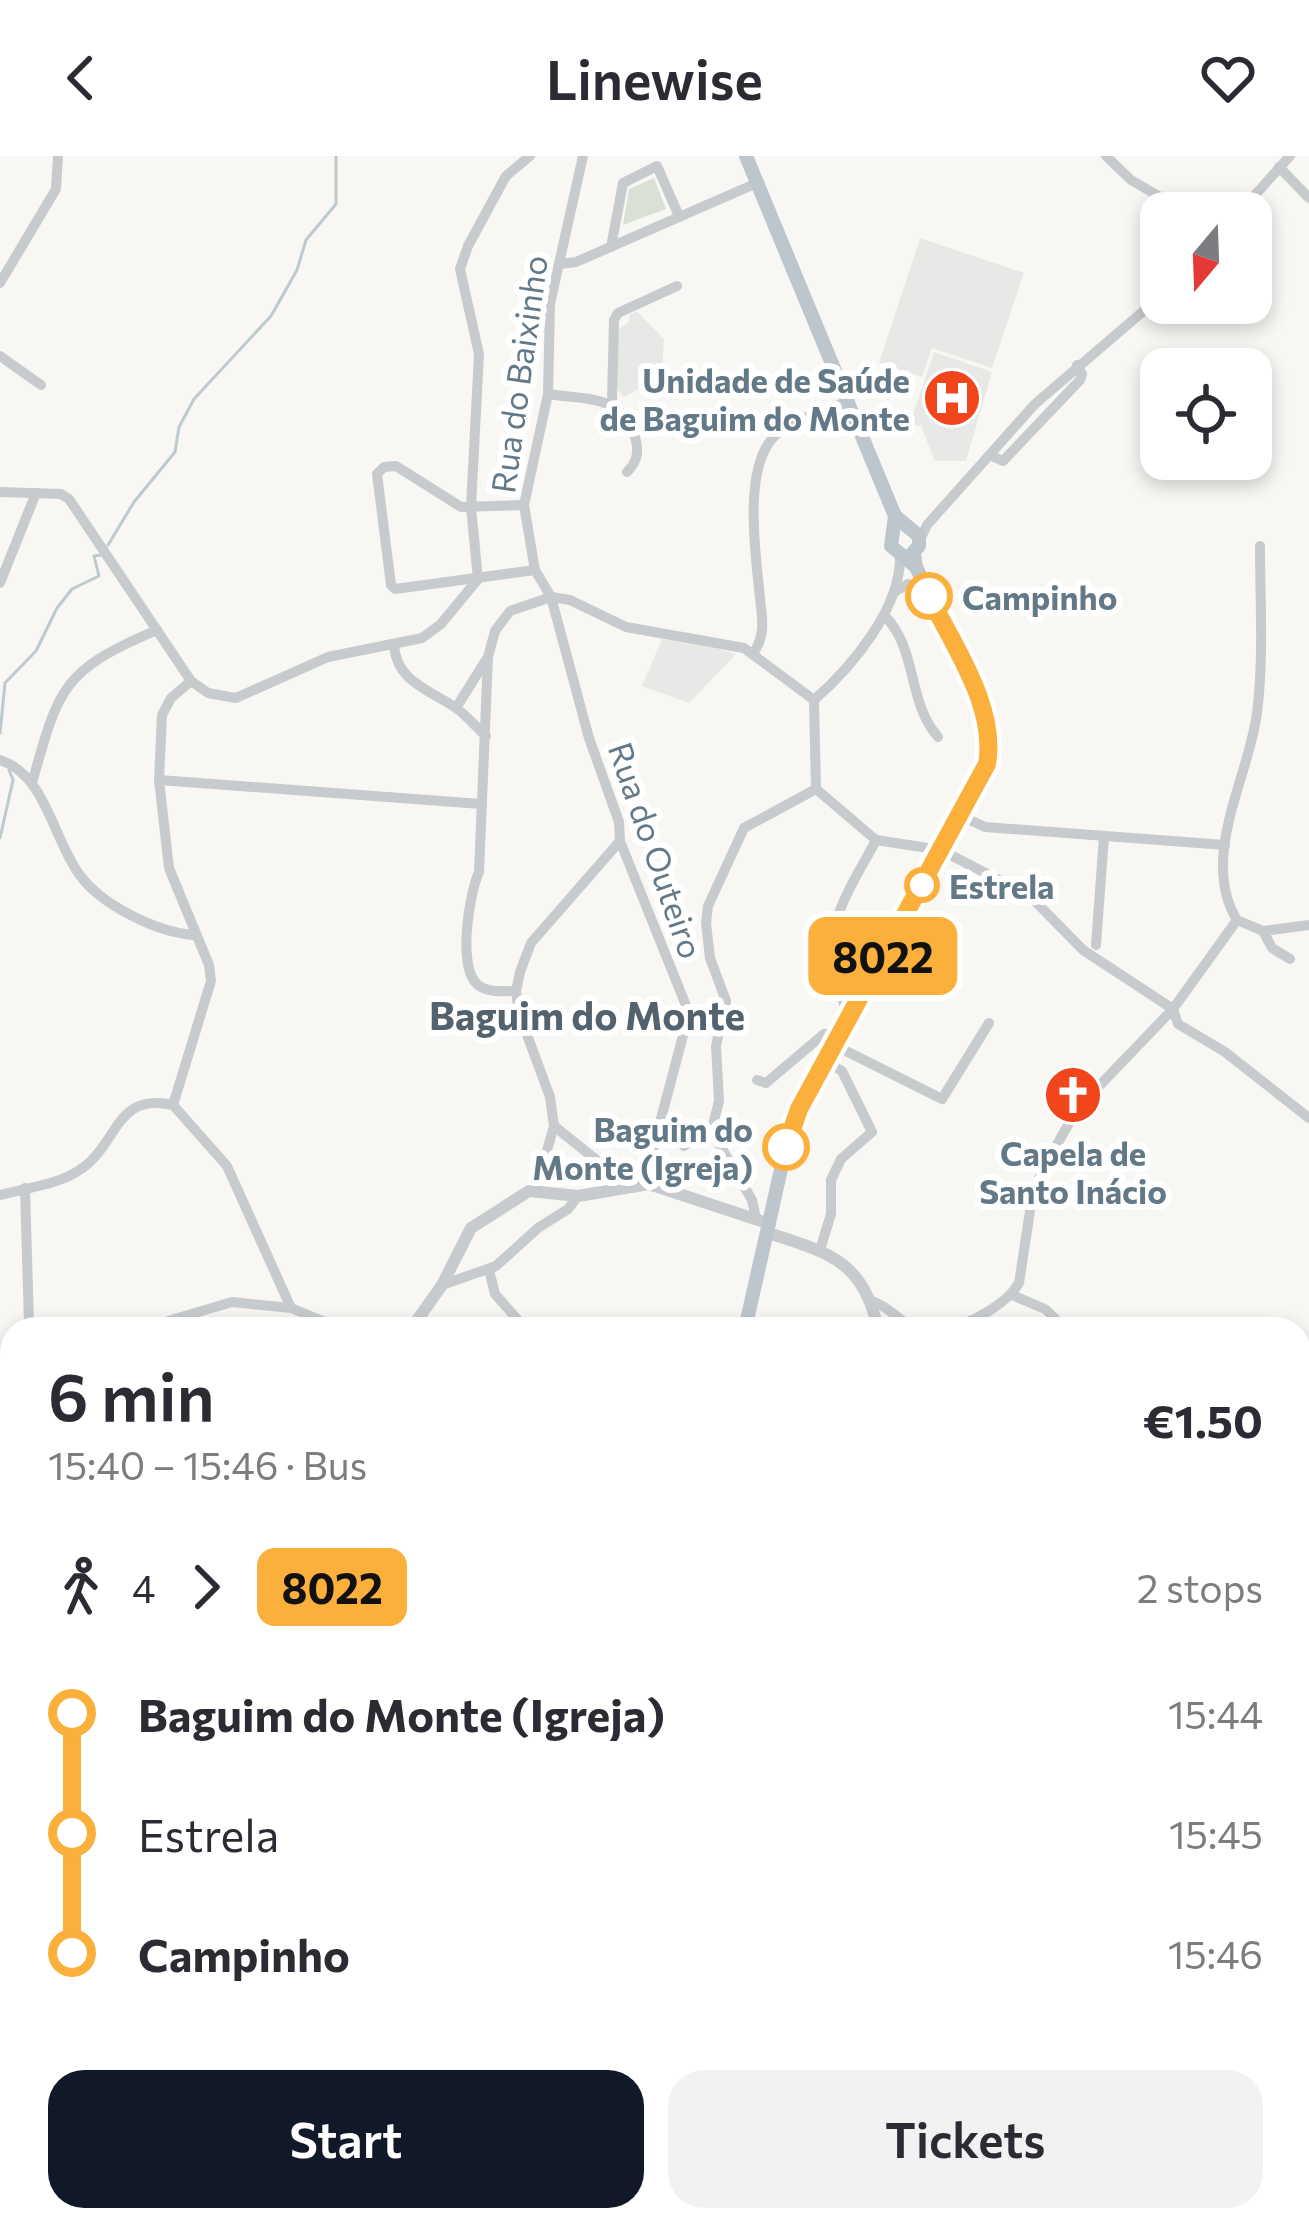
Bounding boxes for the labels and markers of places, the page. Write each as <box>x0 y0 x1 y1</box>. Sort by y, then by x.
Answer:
place label: Unidade de Saúde de Baguim do Monte <box>600 359 910 438</box>
hospital icon: Unidade de Saúde de Baguim do Monte <box>921 367 983 429</box>
marker: Campinho <box>907 574 951 618</box>
place label: Campinho <box>962 576 1117 617</box>
place label: Estrela <box>949 865 1055 906</box>
marker: Estrela <box>906 869 938 901</box>
church icon: Capela de Santo Inácio <box>1042 1064 1104 1126</box>
place label: Baguim do Monte (Igreja) <box>532 1108 753 1187</box>
marker: Baguim do Monte (Igreja) <box>764 1125 808 1169</box>
place label: Capela de Santo Inácio <box>979 1132 1167 1211</box>

